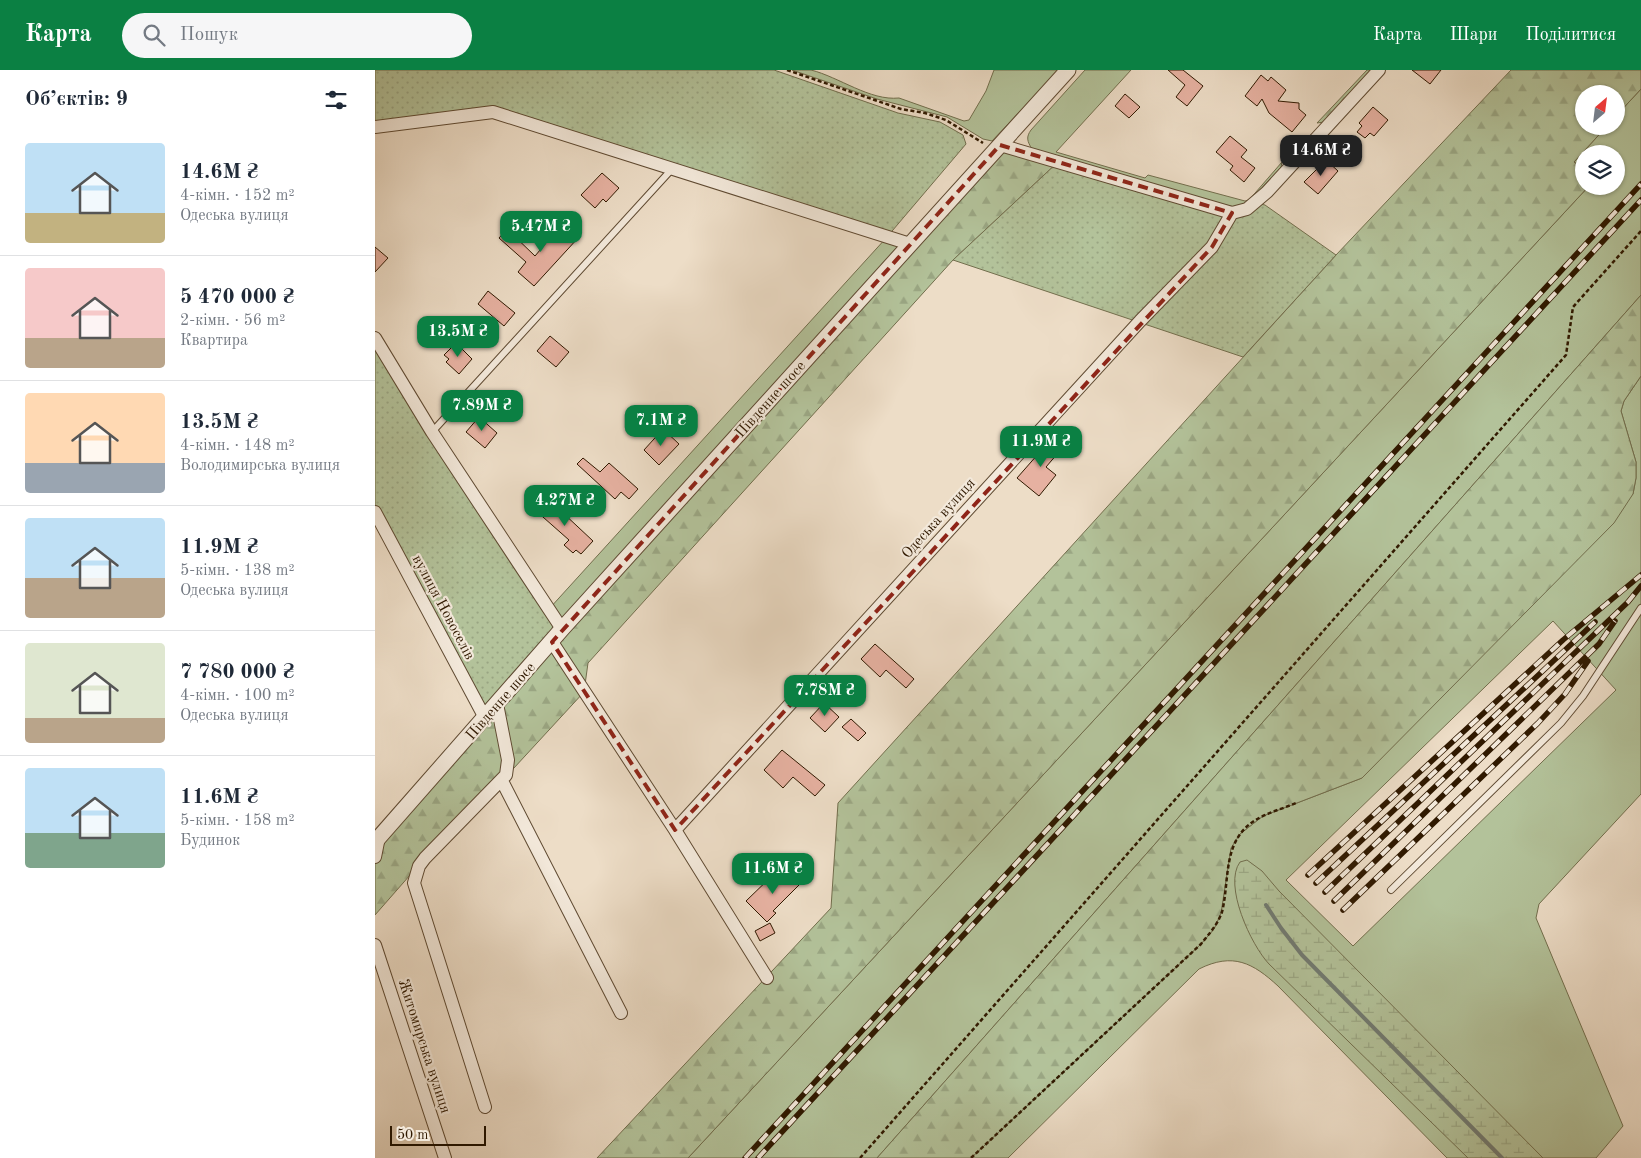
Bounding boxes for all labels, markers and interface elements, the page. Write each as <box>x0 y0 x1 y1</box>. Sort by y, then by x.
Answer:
search box <box>122 13 472 58</box>
icon: search <box>140 21 168 49</box>
text: Карта <box>25 23 92 47</box>
text: Пошук <box>180 26 238 45</box>
text: Карта <box>1373 26 1422 44</box>
text: Шари <box>1450 26 1498 44</box>
text: Поділитися <box>1526 26 1616 44</box>
north arrow <box>1575 85 1625 135</box>
map controls <box>1575 85 1625 195</box>
icon: filters <box>322 86 350 114</box>
text: Об’єктів: 9 <box>25 89 128 110</box>
pin: 14.6M ₴ <box>1275 134 1367 177</box>
text: 14.6M ₴ <box>1291 143 1351 159</box>
button: layers <box>1575 145 1625 195</box>
text: 14.6M ₴ <box>180 162 259 183</box>
icon: home <box>65 163 125 223</box>
text: 4-кімн. · 152 m² <box>180 188 295 204</box>
text: Одеська вулиця <box>180 208 289 224</box>
pin: 5.47M ₴ <box>495 210 587 253</box>
text: 5.47M ₴ <box>511 219 571 235</box>
text: 5 470 000 ₴ <box>180 287 294 308</box>
icon: home <box>65 288 125 348</box>
text: 2-кімн. · 56 m² <box>180 313 285 329</box>
pin: 13.5M ₴ <box>412 316 504 358</box>
text: 13.5M ₴ <box>428 324 488 340</box>
text: Квартира <box>180 333 248 349</box>
street label: Південне шосе <box>733 359 809 441</box>
pin: 7.89M ₴ <box>436 390 528 432</box>
text: 7.89M ₴ <box>452 398 512 414</box>
pin: 7.1M ₴ <box>620 404 702 447</box>
text: 13.5M ₴ <box>180 412 259 433</box>
icon: home <box>65 413 125 473</box>
text: 7.1M ₴ <box>636 413 686 429</box>
pin: 11.9M ₴ <box>995 426 1087 468</box>
text: 11.9M ₴ <box>1011 434 1071 450</box>
text: 4-кімн. · 148 m² <box>180 438 295 454</box>
text: Володимирська вулиця <box>180 458 340 474</box>
street label: Одеська вулиця <box>899 476 979 562</box>
pin: 4.27M ₴ <box>519 484 611 527</box>
text: 4.27M ₴ <box>535 493 595 509</box>
text: 11.9M ₴ <box>180 537 259 558</box>
icon: home <box>65 538 125 598</box>
street label: вулиця Новоселів <box>409 553 477 663</box>
text: 5-кімн. · 138 m² <box>180 563 295 579</box>
text: Одеська вулиця <box>180 583 289 599</box>
street label: Південне шосе <box>464 660 539 744</box>
text: 7 780 000 ₴ <box>180 662 294 683</box>
icon: home <box>65 663 125 723</box>
pin: 7.78M ₴ <box>779 674 871 717</box>
text: 7.78M ₴ <box>795 683 855 699</box>
text: 4-кімн. · 100 m² <box>180 688 295 704</box>
text: Одеська вулиця <box>180 708 289 724</box>
text: 11.6M ₴ <box>180 787 259 808</box>
icon: home <box>65 788 125 848</box>
text: 5-кімн. · 158 m² <box>180 813 295 829</box>
text: Будинок <box>180 833 240 849</box>
pin: 11.6M ₴ <box>727 852 819 895</box>
text: 11.6M ₴ <box>743 861 803 877</box>
street label: Житомирська вулиця <box>395 978 452 1116</box>
scale bar <box>390 1123 486 1146</box>
text: 50 m <box>397 1128 428 1142</box>

